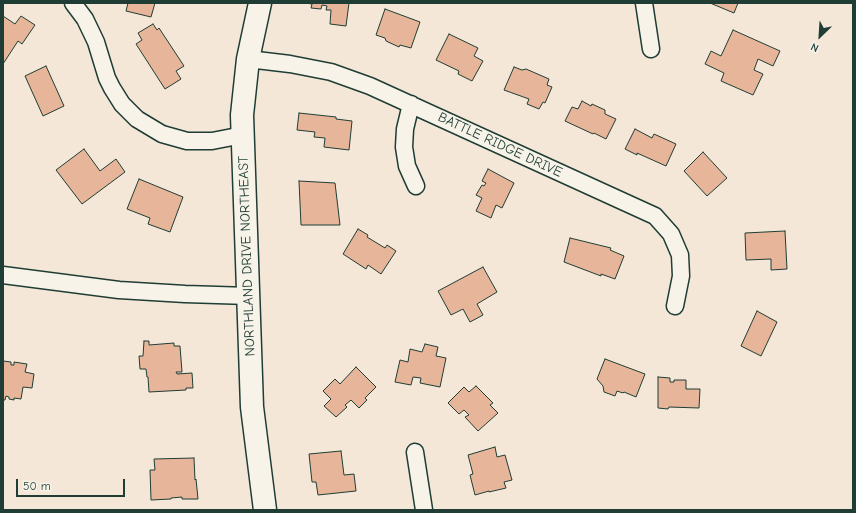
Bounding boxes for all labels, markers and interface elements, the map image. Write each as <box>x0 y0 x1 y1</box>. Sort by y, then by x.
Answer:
north arrow <box>800 16 840 56</box>
text: N <box>809 40 821 55</box>
street label: BATTLE RIDGE DRIVE <box>435 109 565 181</box>
street label: NORTHLAND DRIVE NORTHEAST <box>235 155 259 357</box>
scale bar <box>18 471 127 497</box>
text: 50 m <box>23 479 51 493</box>

